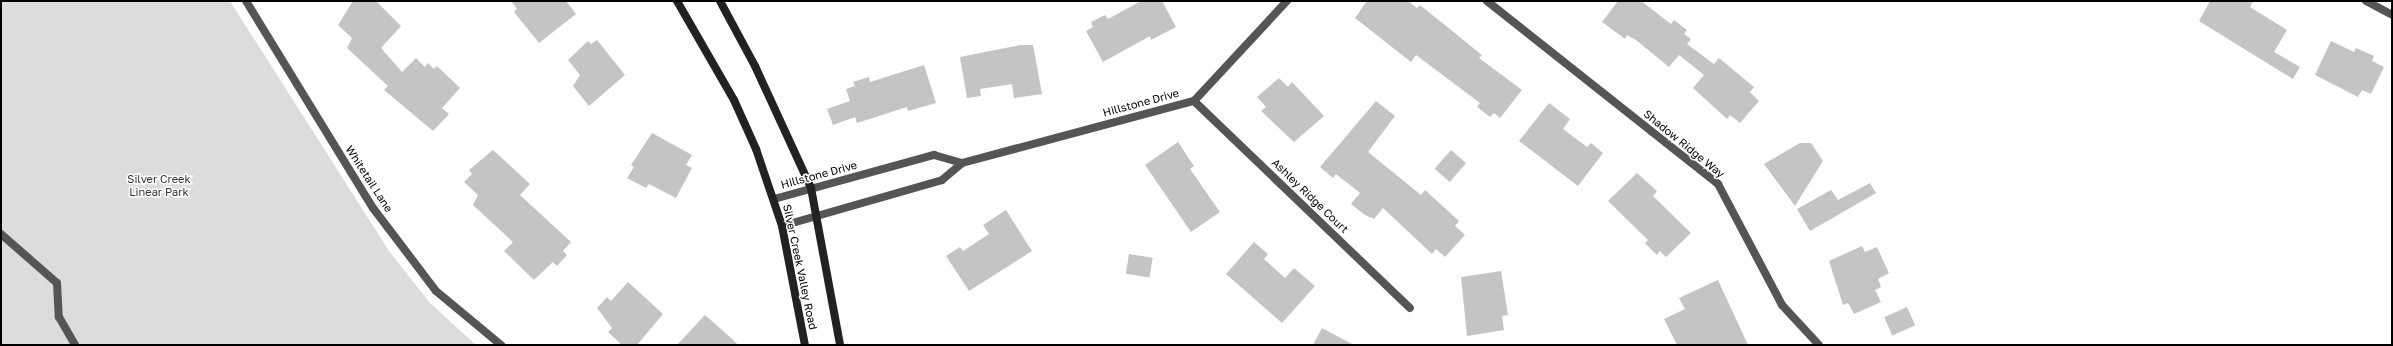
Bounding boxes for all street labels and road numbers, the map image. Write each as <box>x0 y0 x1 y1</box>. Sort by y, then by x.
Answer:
street label: Hillstone Drive <box>1101 86 1181 120</box>
street label: Shadow Ridge Way <box>1641 107 1727 181</box>
street label: Whitetail Lane <box>343 143 395 215</box>
street label: Ashley Ridge Court <box>1269 156 1351 236</box>
street label: Hillstone Drive <box>779 158 859 192</box>
street label: Silver Creek Valley Road <box>780 203 820 331</box>

